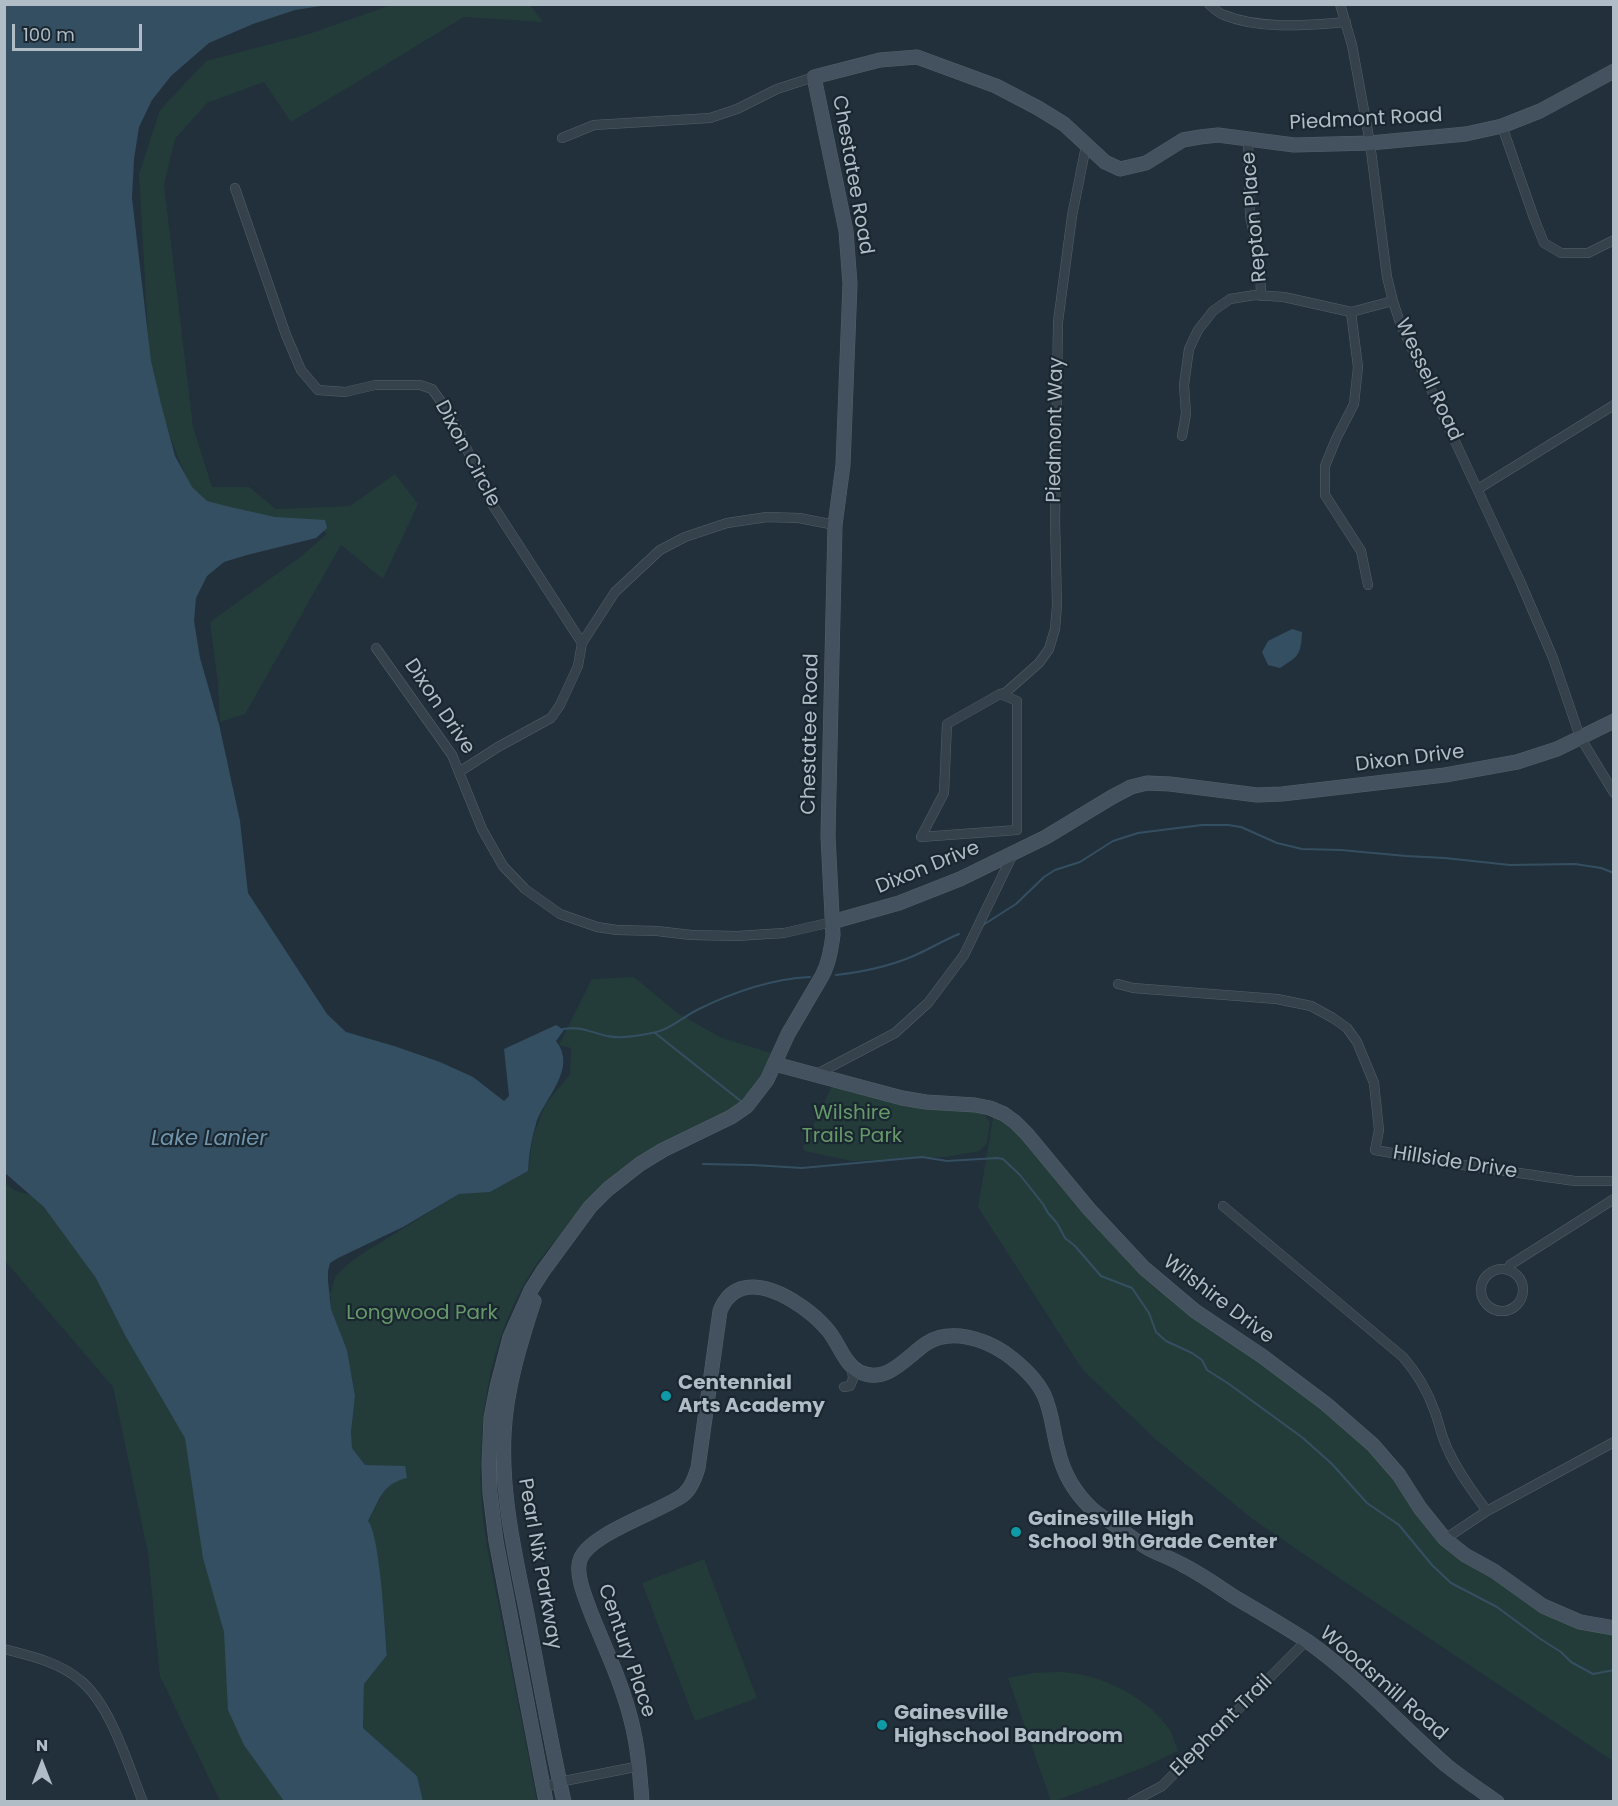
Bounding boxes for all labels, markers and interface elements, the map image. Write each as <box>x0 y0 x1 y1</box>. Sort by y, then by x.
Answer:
scale bar <box>15 12 146 50</box>
text: 100 m <box>23 22 75 47</box>
street label: Chestatee Road <box>826 93 878 257</box>
street label: Piedmont Road <box>1289 104 1443 136</box>
street label: Repton Place <box>1237 151 1273 283</box>
street label: Wessell Road <box>1389 315 1467 445</box>
street label: Piedmont Way <box>1043 357 1069 503</box>
street label: Dixon Circle <box>429 397 505 511</box>
street label: Chestatee Road <box>798 653 824 815</box>
street label: Dixon Drive <box>398 655 480 759</box>
street label: Dixon Drive <box>1354 740 1466 778</box>
street label: Dixon Drive <box>873 836 983 900</box>
park label: Wilshire Trails Park <box>802 1102 902 1149</box>
water label: Lake Lanier <box>151 1127 267 1153</box>
street label: Hillside Drive <box>1391 1141 1519 1185</box>
street label: Wilshire Drive <box>1158 1250 1278 1350</box>
park label: Longwood Park <box>346 1302 498 1326</box>
place label: Centennial Arts Academy <box>678 1372 825 1419</box>
marker: Centennial Arts Academy <box>659 1389 673 1403</box>
street label: Pearl Nix Parkway <box>512 1477 566 1651</box>
place label: Gainesville High School 9th Grade Center <box>1028 1508 1277 1555</box>
marker: Gainesville High School 9th Grade Center <box>1009 1525 1023 1539</box>
street label: Century Place <box>592 1581 660 1721</box>
street label: Woodsmill Road <box>1314 1622 1452 1746</box>
street label: Elephant Trail <box>1166 1670 1278 1782</box>
place label: Gainesville Highschool Bandroom <box>894 1702 1123 1749</box>
marker: Gainesville Highschool Bandroom <box>875 1718 889 1732</box>
north arrow <box>12 1734 72 1794</box>
text: N <box>36 1734 48 1757</box>

